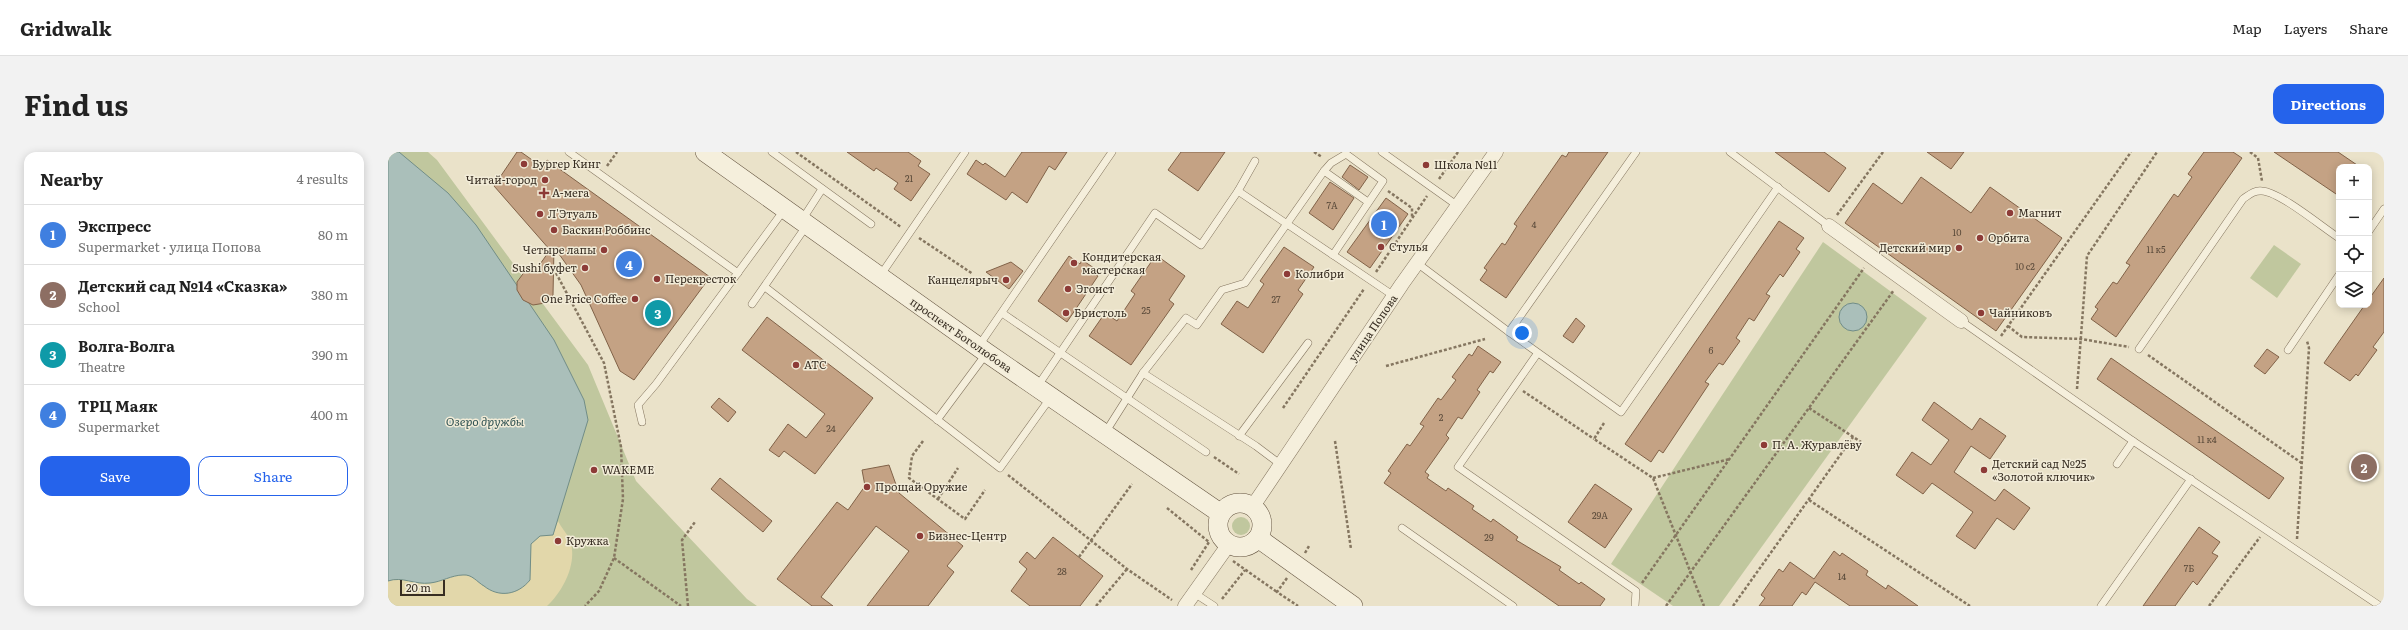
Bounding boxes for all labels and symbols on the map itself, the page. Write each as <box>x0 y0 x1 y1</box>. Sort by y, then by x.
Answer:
place label: Бургер Кинг <box>532 155 601 171</box>
place label: Школа №11 <box>1434 156 1498 172</box>
marker: Бургер Кинг <box>519 159 529 169</box>
marker: Школа №11 <box>1421 160 1431 170</box>
place label: Читай-город <box>466 171 537 187</box>
house number: 21 <box>905 171 913 185</box>
marker: Читай-город <box>540 175 550 185</box>
place label: А-мега <box>552 184 589 200</box>
marker: А-мега <box>539 188 549 198</box>
house number: 7А <box>1326 198 1338 212</box>
place label: Магнит <box>2018 204 2062 220</box>
place label: Л'Этуаль <box>548 205 598 221</box>
marker: Магнит <box>2005 208 2015 218</box>
marker: Л'Этуаль <box>535 209 545 219</box>
pin: 1 <box>1371 209 1397 239</box>
house number: 4 <box>1532 217 1537 231</box>
place label: Баскин Роббинс <box>562 221 651 237</box>
marker: Баскин Роббинс <box>549 225 559 235</box>
house number: 10 <box>1953 225 1961 239</box>
place label: Орбита <box>1988 229 2029 245</box>
marker: Орбита <box>1975 233 1985 243</box>
place label: Стулья <box>1389 238 1429 254</box>
place label: Детский мир <box>1879 239 1951 255</box>
place label: Четыре лапы <box>523 241 596 257</box>
marker: Стулья <box>1376 242 1386 252</box>
house number: 11 к5 <box>2146 242 2166 256</box>
marker: Детский мир <box>1954 243 1964 253</box>
marker: Четыре лапы <box>599 245 609 255</box>
place label: Кондитерская мастерская <box>1082 248 1162 277</box>
pin: 4 <box>616 249 642 279</box>
marker: Кондитерская мастерская <box>1069 258 1079 268</box>
place label: Sushi буфет <box>512 259 578 275</box>
house number: 10 с2 <box>2015 259 2035 273</box>
marker: Sushi буфет <box>580 263 590 273</box>
place label: Колибри <box>1295 265 1344 281</box>
marker: Колибри <box>1282 269 1292 279</box>
place label: Перекресток <box>665 270 737 286</box>
place label: Канцелярыч <box>927 271 998 287</box>
marker: Перекресток <box>652 274 662 284</box>
marker: Канцелярыч <box>1001 275 1011 285</box>
place label: Эгоист <box>1076 280 1115 296</box>
marker: Эгоист <box>1063 284 1073 294</box>
place label: One Price Coffee <box>541 290 627 306</box>
street label: улица Попова <box>1344 291 1401 364</box>
house number: 27 <box>1271 292 1281 306</box>
street label: проспект Боголюбова <box>907 293 1016 376</box>
marker: One Price Coffee <box>630 294 640 304</box>
pin: 3 <box>645 298 671 328</box>
house number: 25 <box>1141 303 1151 317</box>
place label: Бристоль <box>1074 304 1127 320</box>
place label: Чайниковъ <box>1989 304 2052 320</box>
marker: Бристоль <box>1061 308 1071 318</box>
marker: Чайниковъ <box>1976 308 1986 318</box>
your location <box>1512 323 1532 343</box>
house number: 6 <box>1709 343 1714 357</box>
place label: АТС <box>804 356 827 372</box>
marker: АТС <box>791 360 801 370</box>
house number: 2 <box>1439 410 1444 424</box>
water label: Озеро дружбы <box>446 412 525 430</box>
house number: 24 <box>826 421 836 435</box>
house number: 11 к4 <box>2197 432 2217 446</box>
place label: П. А. Журавлёву <box>1772 436 1863 452</box>
marker: П. А. Журавлёву <box>1759 440 1769 450</box>
pin: 2 <box>2351 452 2377 482</box>
place label: Детский сад №25 «Золотой ключик» <box>1992 455 2095 484</box>
place label: WAKEME <box>602 461 654 477</box>
marker: WAKEME <box>589 465 599 475</box>
marker: Детский сад №25 «Золотой ключик» <box>1979 465 1989 475</box>
place label: Прощай Оружие <box>875 478 968 494</box>
marker: Прощай Оружие <box>862 482 872 492</box>
house number: 29А <box>1592 508 1608 522</box>
place label: Бизнес-Центр <box>928 527 1007 543</box>
house number: 29 <box>1484 530 1494 544</box>
marker: Бизнес-Центр <box>915 531 925 541</box>
place label: Кружка <box>566 532 609 548</box>
marker: Кружка <box>553 536 563 546</box>
house number: 7Б <box>2184 561 2194 575</box>
house number: 28 <box>1057 564 1067 578</box>
house number: 14 <box>1838 569 1846 583</box>
scale bar <box>400 578 445 597</box>

